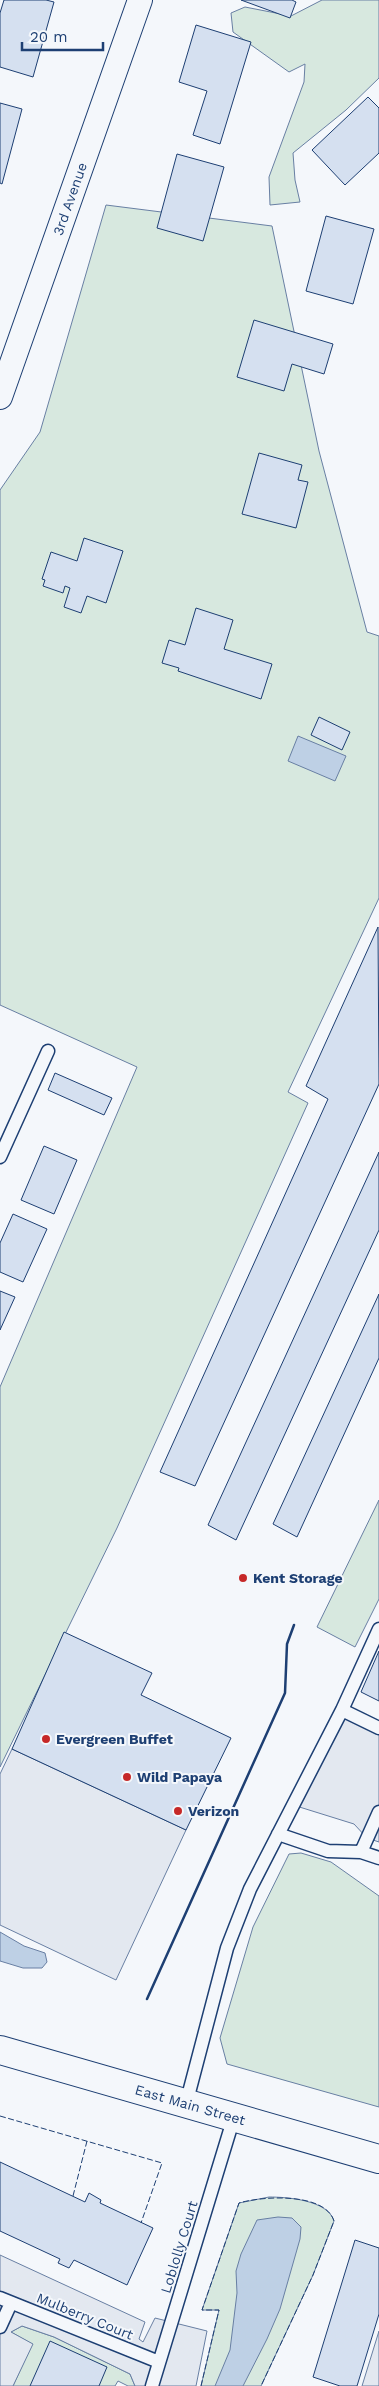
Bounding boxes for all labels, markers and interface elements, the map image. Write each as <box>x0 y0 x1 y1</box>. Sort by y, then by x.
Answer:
scale bar <box>22 20 104 52</box>
text: 20 m <box>30 28 68 46</box>
street label: 3rd Avenue <box>50 160 90 238</box>
place label: Kent Storage <box>253 1570 343 1586</box>
marker: Kent Storage <box>237 1572 249 1584</box>
place label: Evergreen Buffet <box>56 1731 173 1747</box>
marker: Evergreen Buffet <box>40 1733 52 1745</box>
place label: Wild Papaya <box>137 1769 223 1785</box>
marker: Wild Papaya <box>121 1771 133 1783</box>
place label: Verizon <box>188 1803 239 1819</box>
marker: Verizon <box>172 1805 184 1817</box>
street label: East Main Street <box>133 2081 247 2128</box>
street label: Loblolly Court <box>157 2199 201 2295</box>
street label: Mulberry Court <box>34 2289 136 2343</box>

